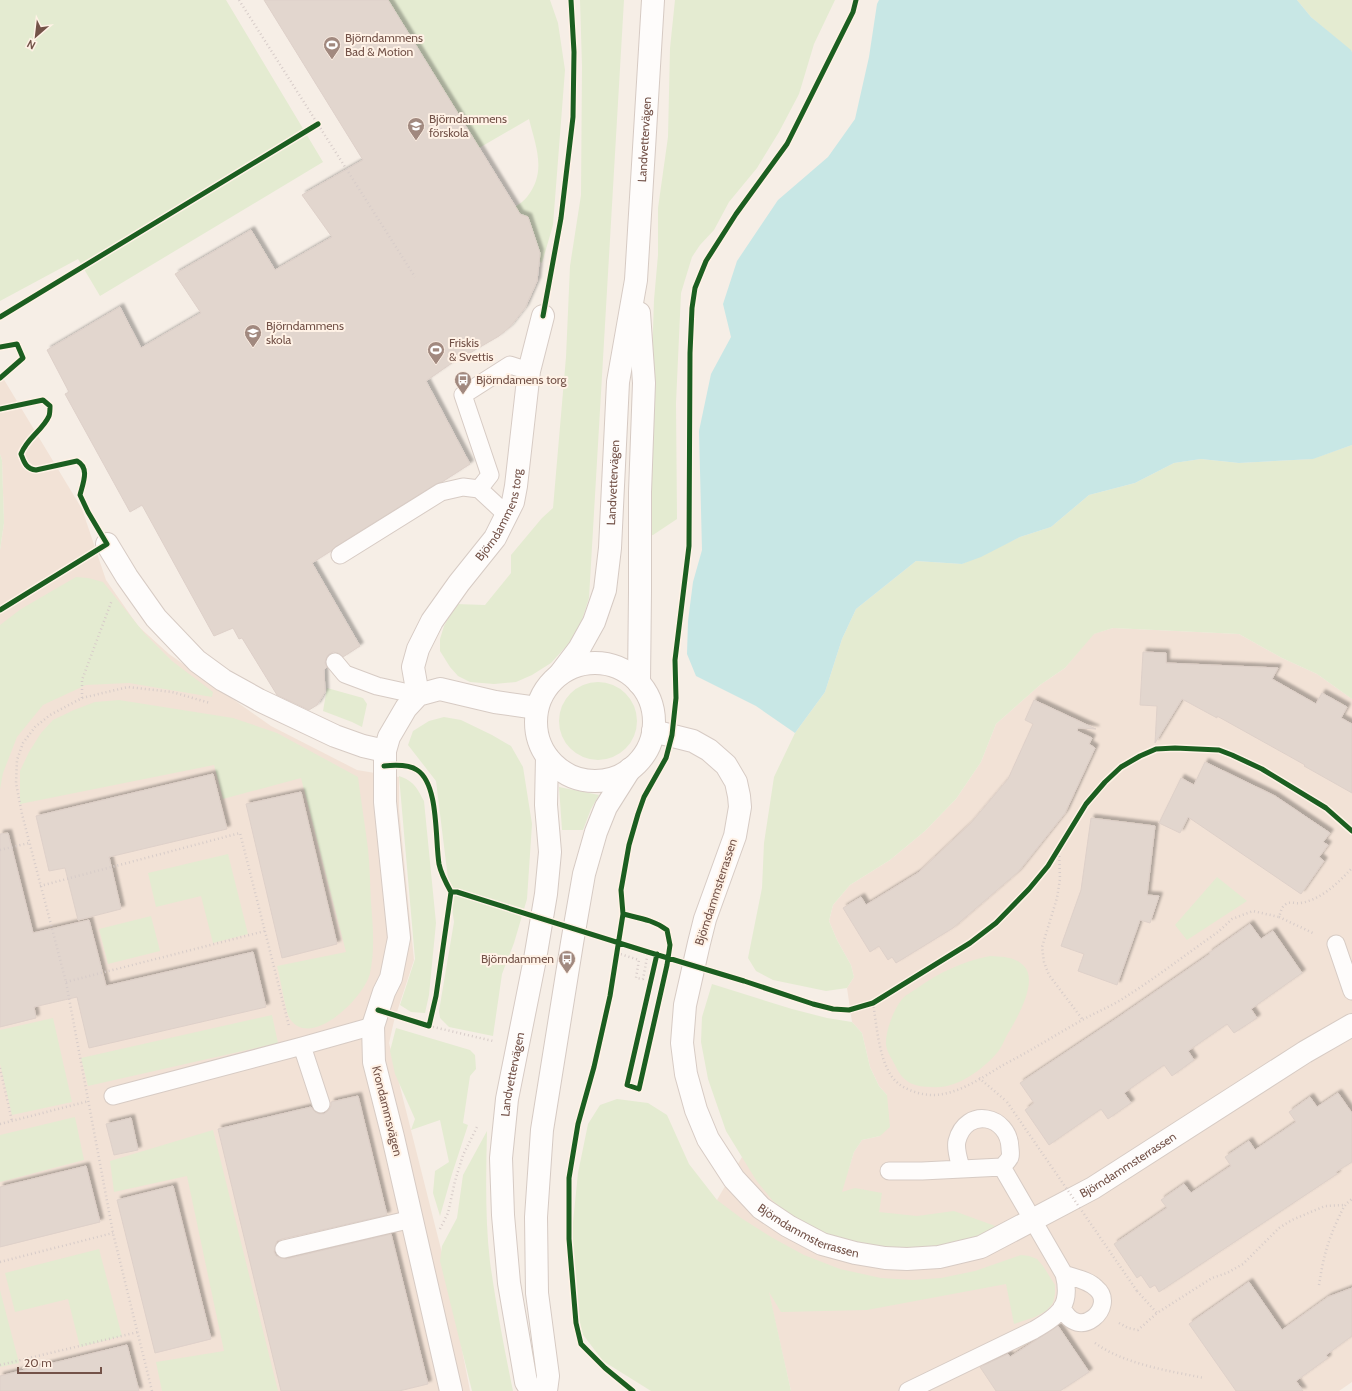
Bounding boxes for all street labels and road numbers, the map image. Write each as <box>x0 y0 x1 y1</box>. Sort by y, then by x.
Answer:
street label: Landvettervägen <box>634 96 654 183</box>
street label: Landvettervägen <box>603 439 622 526</box>
street label: Björndammens torg <box>472 467 525 564</box>
street label: Björndammsterrassen <box>691 836 740 947</box>
street label: Landvettervägen <box>497 1031 527 1117</box>
street label: Krondammsvägen <box>369 1064 406 1158</box>
street label: Björndammsterrassen <box>1077 1128 1179 1201</box>
street label: Björndammsterrassen <box>755 1200 860 1261</box>

